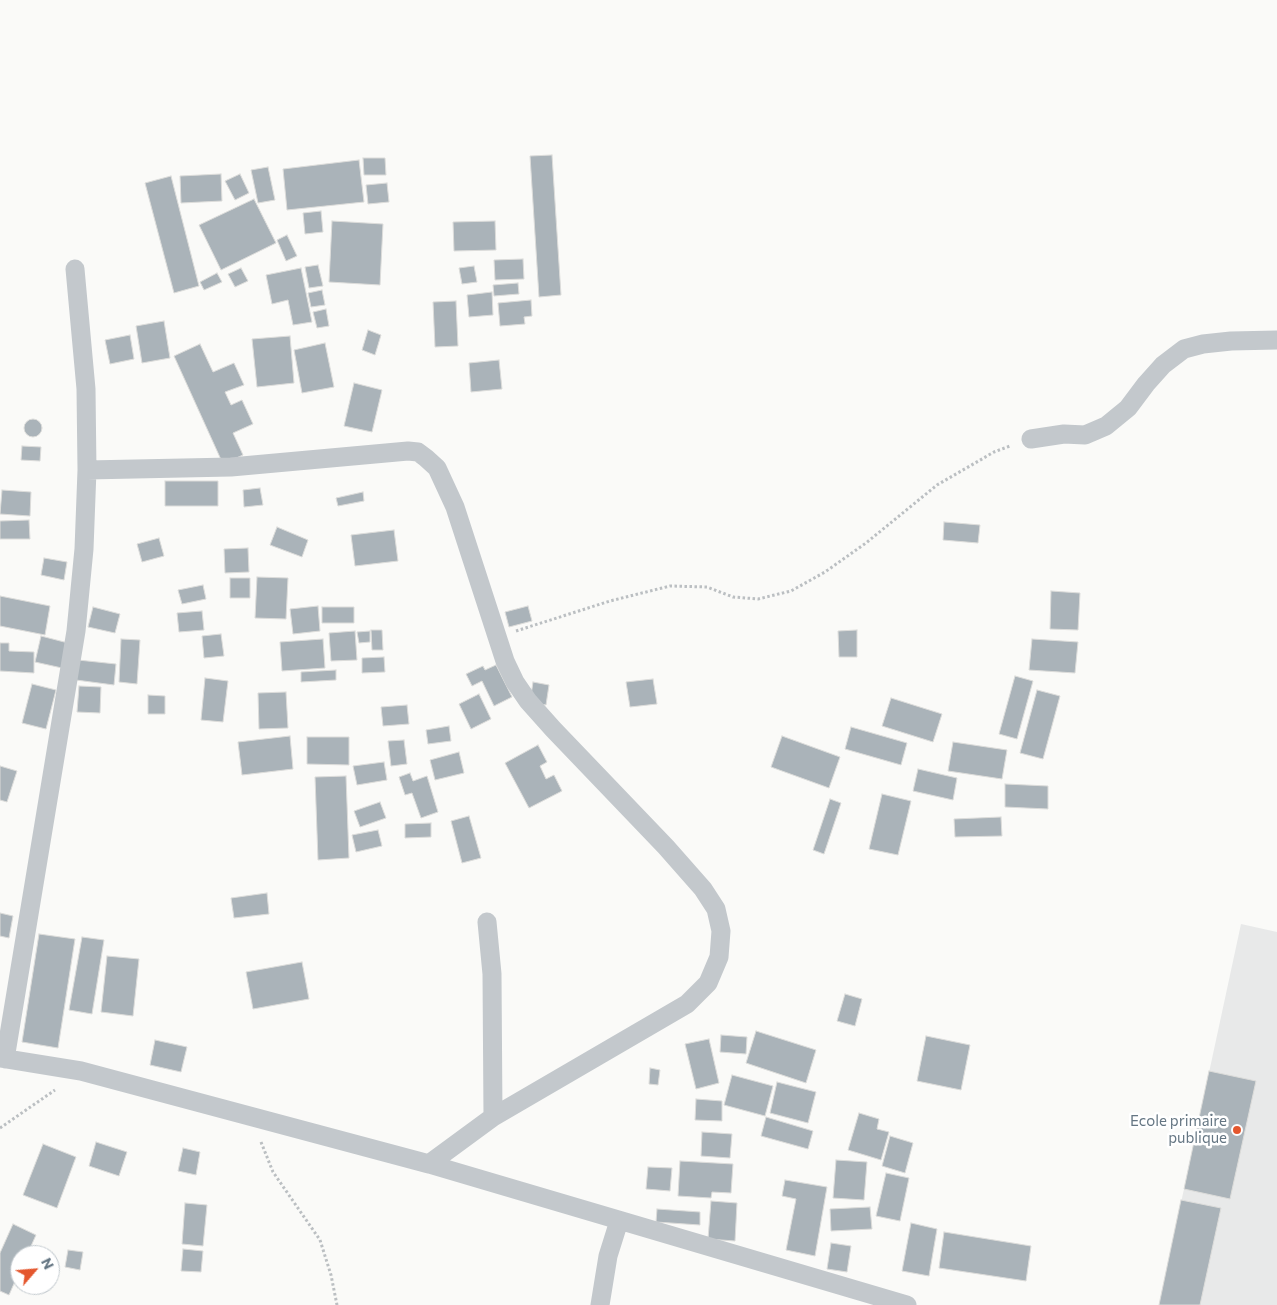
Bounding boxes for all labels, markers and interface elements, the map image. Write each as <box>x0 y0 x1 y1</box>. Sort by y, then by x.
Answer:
place label: Ecole primaire publique <box>1130 1112 1227 1147</box>
marker: Ecole primaire publique <box>1231 1124 1243 1136</box>
north arrow <box>10 1245 60 1295</box>
text: N <box>38 1255 58 1272</box>

